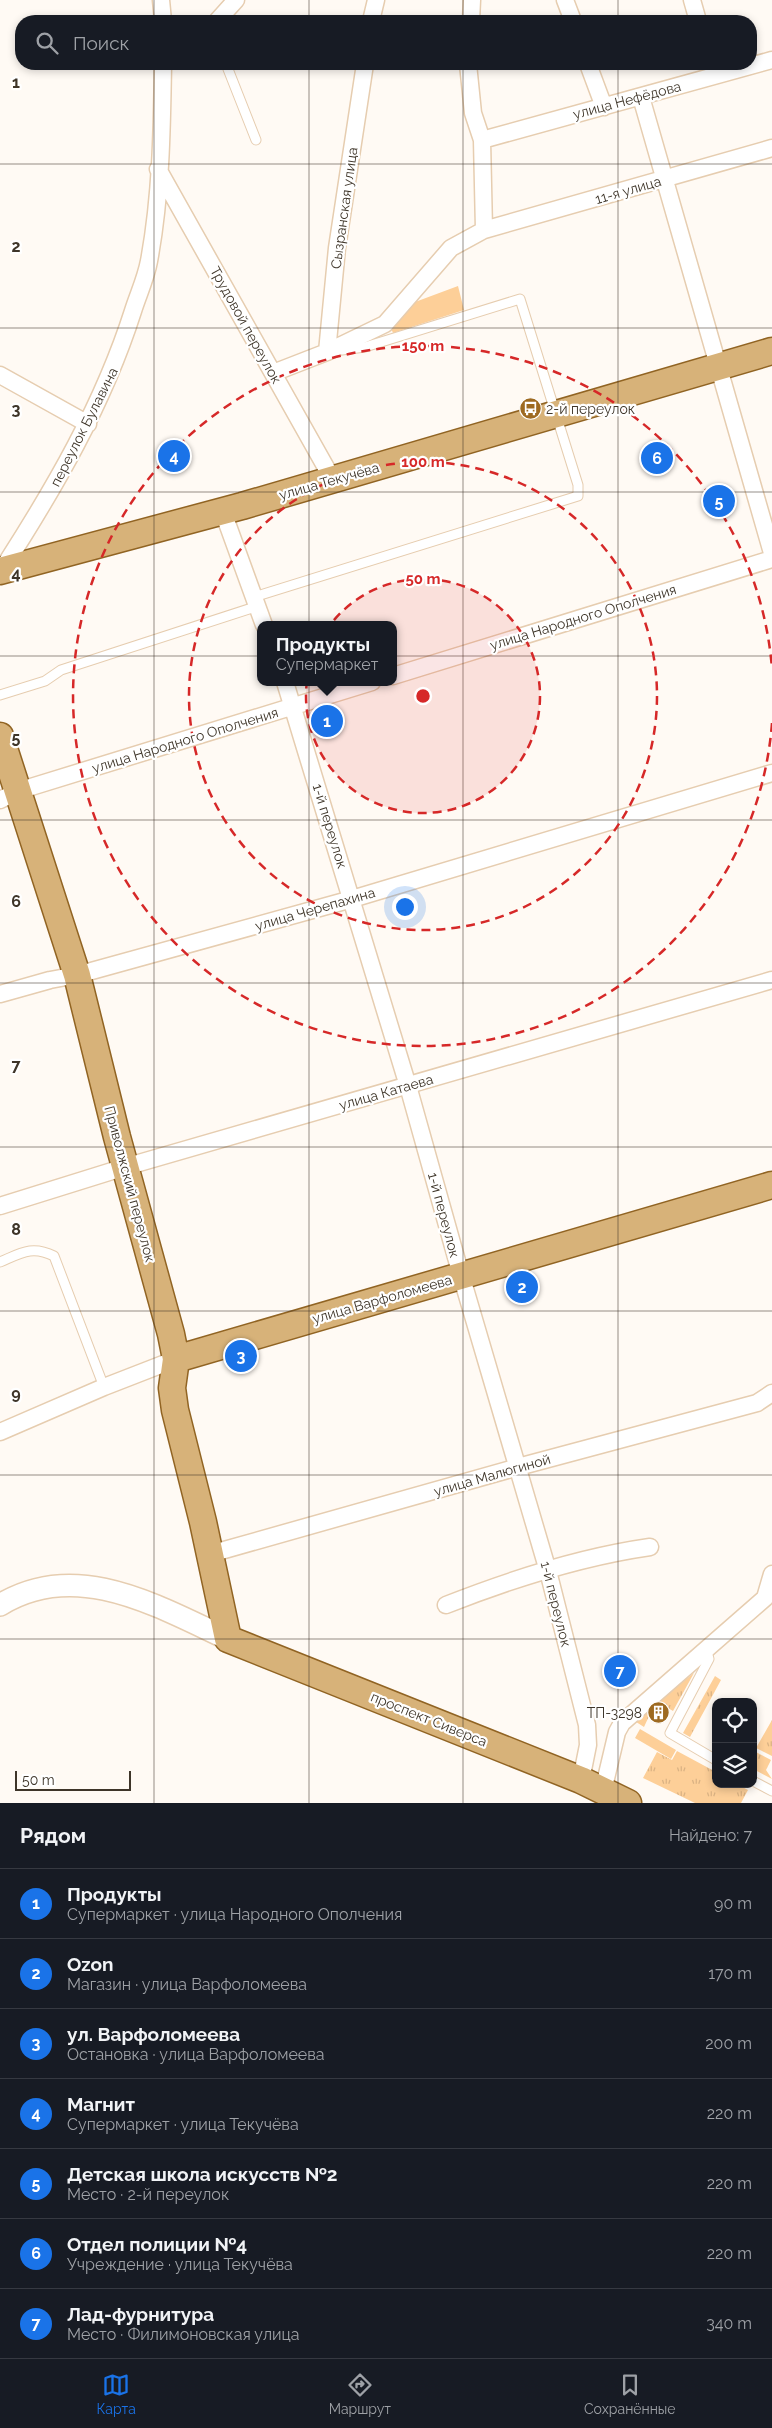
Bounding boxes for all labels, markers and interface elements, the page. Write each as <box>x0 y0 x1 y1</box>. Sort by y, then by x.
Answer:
search box <box>15 15 757 70</box>
icon: search <box>33 29 61 57</box>
text: Поиск <box>73 32 129 54</box>
text: 1 <box>12 73 20 92</box>
street label: улица Нефёдова <box>571 78 683 122</box>
street label: Сызранская улица <box>328 146 360 270</box>
street label: 11-я улица <box>593 173 663 207</box>
text: 2 <box>11 237 21 256</box>
street label: Трудовой переулок <box>207 264 285 386</box>
text: 150 m <box>402 337 444 355</box>
street label: переулок Булавина <box>47 365 121 489</box>
bus stop icon: 2-й переулок <box>518 397 542 421</box>
text: 3 <box>12 400 21 419</box>
place label: 2-й переулок <box>546 401 635 417</box>
pin: 4 <box>158 437 190 475</box>
pin: 6 <box>641 439 673 477</box>
text: 100 m <box>401 453 445 471</box>
street label: улица Текучёва <box>277 459 381 503</box>
pin: 5 <box>703 482 735 520</box>
text: 4 <box>11 564 21 583</box>
text: 50 m <box>405 570 441 588</box>
street label: улица Народного Ополчения <box>488 581 678 653</box>
popup <box>257 621 397 686</box>
text: Продукты <box>276 633 370 655</box>
text: Супермаркет <box>276 655 378 674</box>
centre of rings <box>414 687 432 705</box>
pin: 1 <box>311 702 343 740</box>
street label: улица Народного Ополчения <box>90 704 280 776</box>
text: 5 <box>12 728 21 747</box>
street label: 1-й переулок <box>310 782 350 870</box>
street label: улица Черепахина <box>253 884 377 934</box>
text: 6 <box>11 892 21 911</box>
your location <box>392 894 418 920</box>
text: 7 <box>12 1056 21 1075</box>
street label: улица Катаева <box>337 1071 435 1113</box>
street label: Приволжский переулок <box>101 1104 159 1264</box>
street label: 1-й переулок <box>425 1171 463 1259</box>
text: 8 <box>11 1220 21 1239</box>
pin: 2 <box>506 1268 538 1306</box>
street label: улица Варфоломеева <box>310 1271 454 1327</box>
pin: 3 <box>225 1337 257 1375</box>
text: 9 <box>11 1384 21 1403</box>
street label: улица Малюгиной <box>432 1451 552 1499</box>
street label: 1-й переулок <box>538 1560 574 1648</box>
pin: 7 <box>604 1652 636 1690</box>
street label: проспект Сиверса <box>369 1688 489 1750</box>
map controls <box>712 1698 757 1788</box>
button: locate <box>712 1698 757 1743</box>
building icon: ТП-3298 <box>646 1701 670 1725</box>
place label: ТП-3298 <box>587 1705 642 1721</box>
button: layers <box>712 1743 757 1788</box>
scale bar <box>15 1768 131 1791</box>
text: 50 m <box>22 1772 55 1788</box>
text: Рядом <box>20 1823 86 1848</box>
text: Найдено: 7 <box>669 1826 752 1845</box>
text: Продукты <box>67 1883 162 1905</box>
text: 1 <box>32 1894 40 1913</box>
text: 90 m <box>714 1894 752 1913</box>
text: Супермаркет · улица Народного Ополчения <box>67 1905 402 1924</box>
text: Ozon <box>67 1953 114 1975</box>
text: 2 <box>31 1964 41 1983</box>
text: 170 m <box>708 1964 752 1983</box>
text: Магазин · улица Варфоломеева <box>67 1975 307 1994</box>
text: ул. Варфоломеева <box>67 2023 240 2045</box>
text: 3 <box>32 2034 40 2053</box>
text: 200 m <box>705 2034 752 2053</box>
text: Остановка · улица Варфоломеева <box>67 2045 324 2064</box>
text: Магнит <box>67 2093 135 2115</box>
text: 4 <box>31 2104 41 2123</box>
text: 220 m <box>707 2104 752 2123</box>
text: Супермаркет · улица Текучёва <box>67 2115 299 2134</box>
text: Детская школа искусств №2 <box>67 2163 337 2185</box>
text: 5 <box>32 2174 40 2193</box>
text: 220 m <box>707 2174 752 2193</box>
text: Место · 2-й переулок <box>67 2185 229 2204</box>
text: Отдел полиции №4 <box>67 2233 247 2255</box>
text: 6 <box>31 2244 41 2263</box>
text: 220 m <box>707 2244 752 2263</box>
text: Учреждение · улица Текучёва <box>67 2255 293 2274</box>
text: Лад-фурнитура <box>67 2303 214 2325</box>
text: 7 <box>32 2314 40 2333</box>
text: 340 m <box>706 2314 752 2333</box>
text: Место · Филимоновская улица <box>67 2325 300 2344</box>
tab: Карта <box>96 2371 136 2417</box>
tab: Маршрут <box>329 2371 391 2417</box>
tab: Сохранённые <box>584 2371 676 2417</box>

